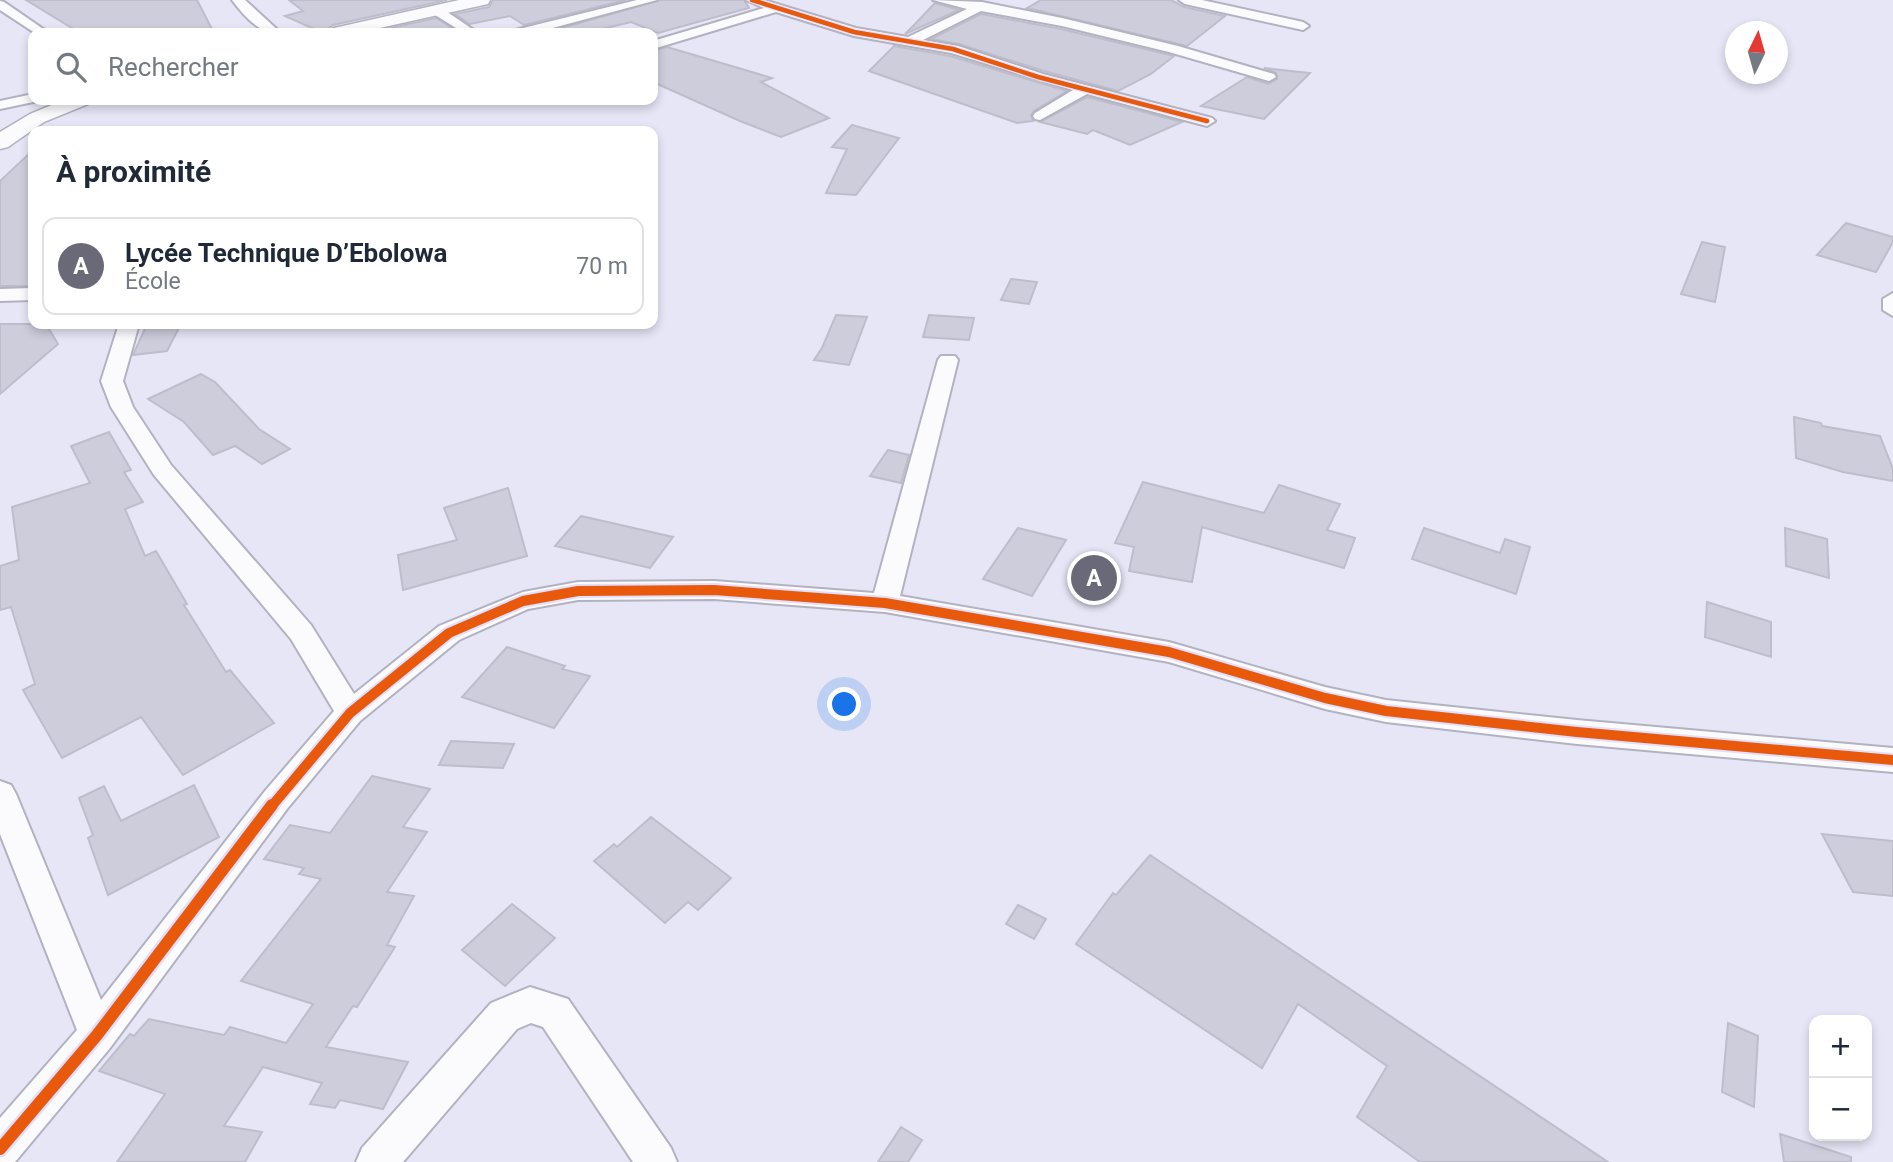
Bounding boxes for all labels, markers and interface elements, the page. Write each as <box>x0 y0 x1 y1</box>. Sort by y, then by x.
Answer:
north arrow <box>1725 21 1788 84</box>
search box <box>28 28 658 105</box>
icon: search <box>52 48 90 86</box>
text: Rechercher <box>108 52 239 82</box>
text: À proximité <box>56 154 211 189</box>
text: Lycée Technique D’Ebolowa <box>125 238 447 268</box>
text: A <box>73 253 89 280</box>
text: 70 m <box>576 253 628 280</box>
text: École <box>125 268 181 295</box>
pin: A <box>1071 552 1117 604</box>
your location <box>827 687 861 721</box>
map controls <box>1809 1015 1872 1141</box>
button: + <box>1809 1015 1872 1078</box>
button: − <box>1809 1078 1872 1141</box>

